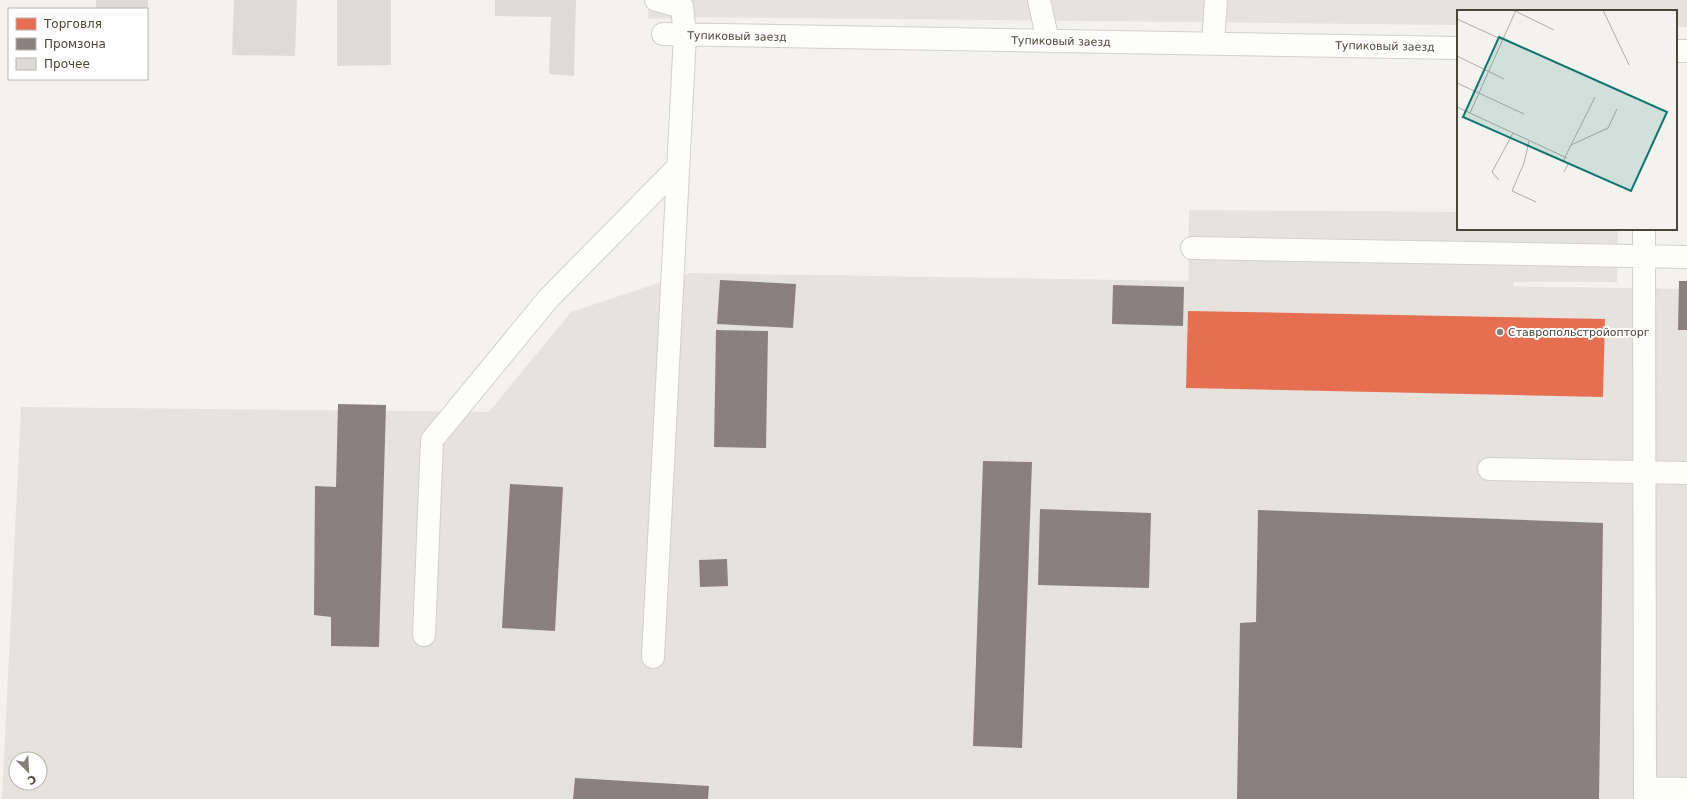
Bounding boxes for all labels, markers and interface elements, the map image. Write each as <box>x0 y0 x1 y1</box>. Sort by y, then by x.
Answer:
legend <box>8 8 148 80</box>
inset map <box>1457 10 1677 230</box>
text: Торговля <box>43 17 102 31</box>
street label: Тупиковый заезд <box>686 29 787 44</box>
street label: Тупиковый заезд <box>1010 34 1111 49</box>
text: Промзона <box>44 37 106 51</box>
street label: Тупиковый заезд <box>1334 39 1435 54</box>
text: Прочее <box>44 57 90 71</box>
place label: Ставропольстройопторг <box>1508 326 1650 339</box>
marker: Ставропольстройопторг <box>1495 327 1505 337</box>
north arrow <box>8 751 48 791</box>
text: С <box>26 772 38 787</box>

